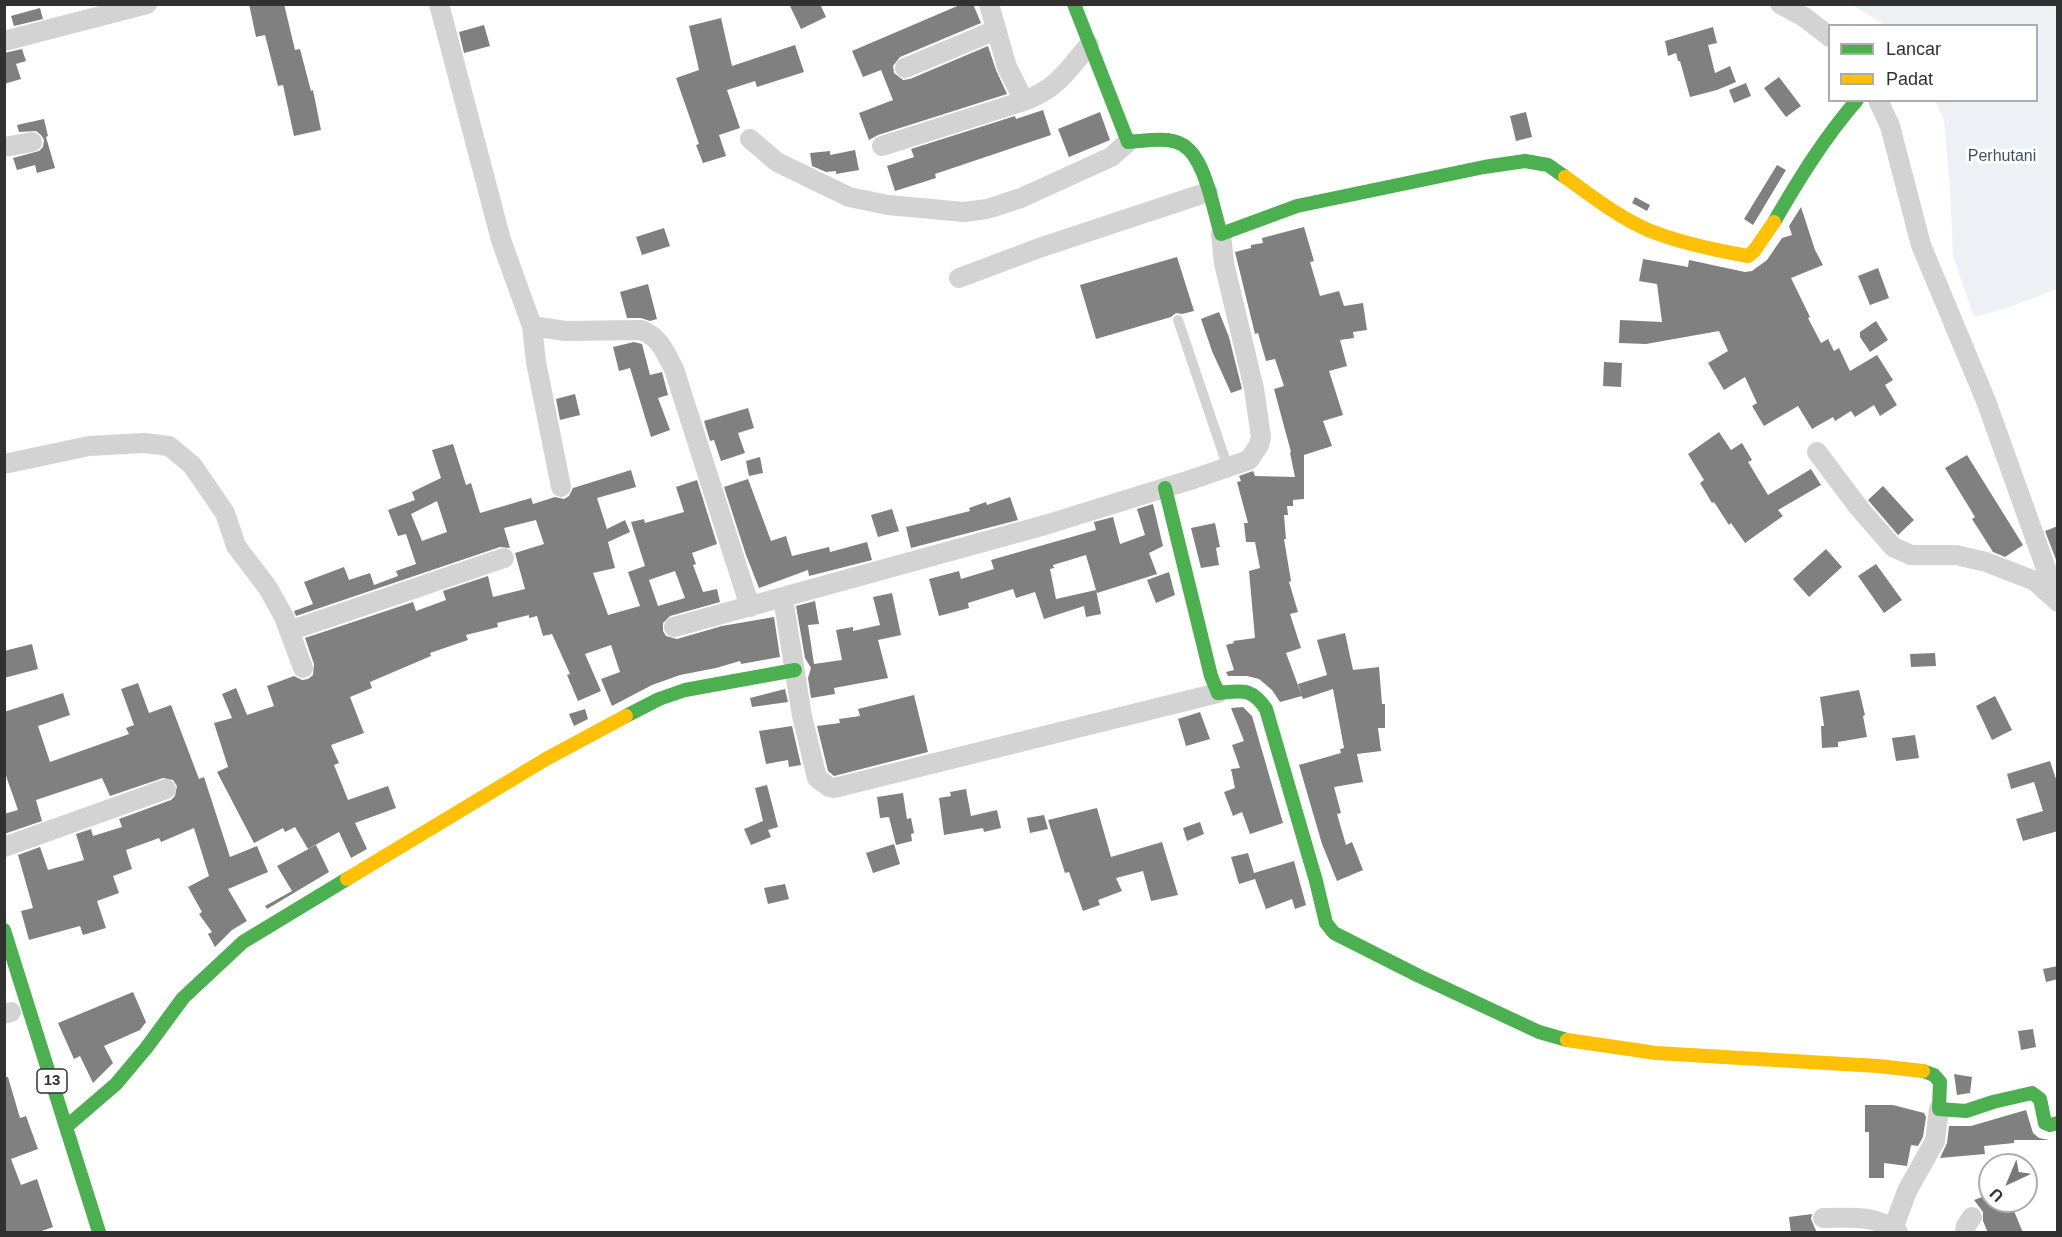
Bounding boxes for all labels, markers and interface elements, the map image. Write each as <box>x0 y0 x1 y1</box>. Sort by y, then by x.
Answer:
legend <box>1828 24 2038 102</box>
text: Lancar <box>1886 39 1941 59</box>
text: Padat <box>1886 69 1933 89</box>
park label: Perhutani <box>1968 147 2036 167</box>
road number: 13 <box>37 1069 67 1093</box>
north arrow <box>1978 1153 2038 1213</box>
text: U <box>1986 1185 2007 1205</box>

